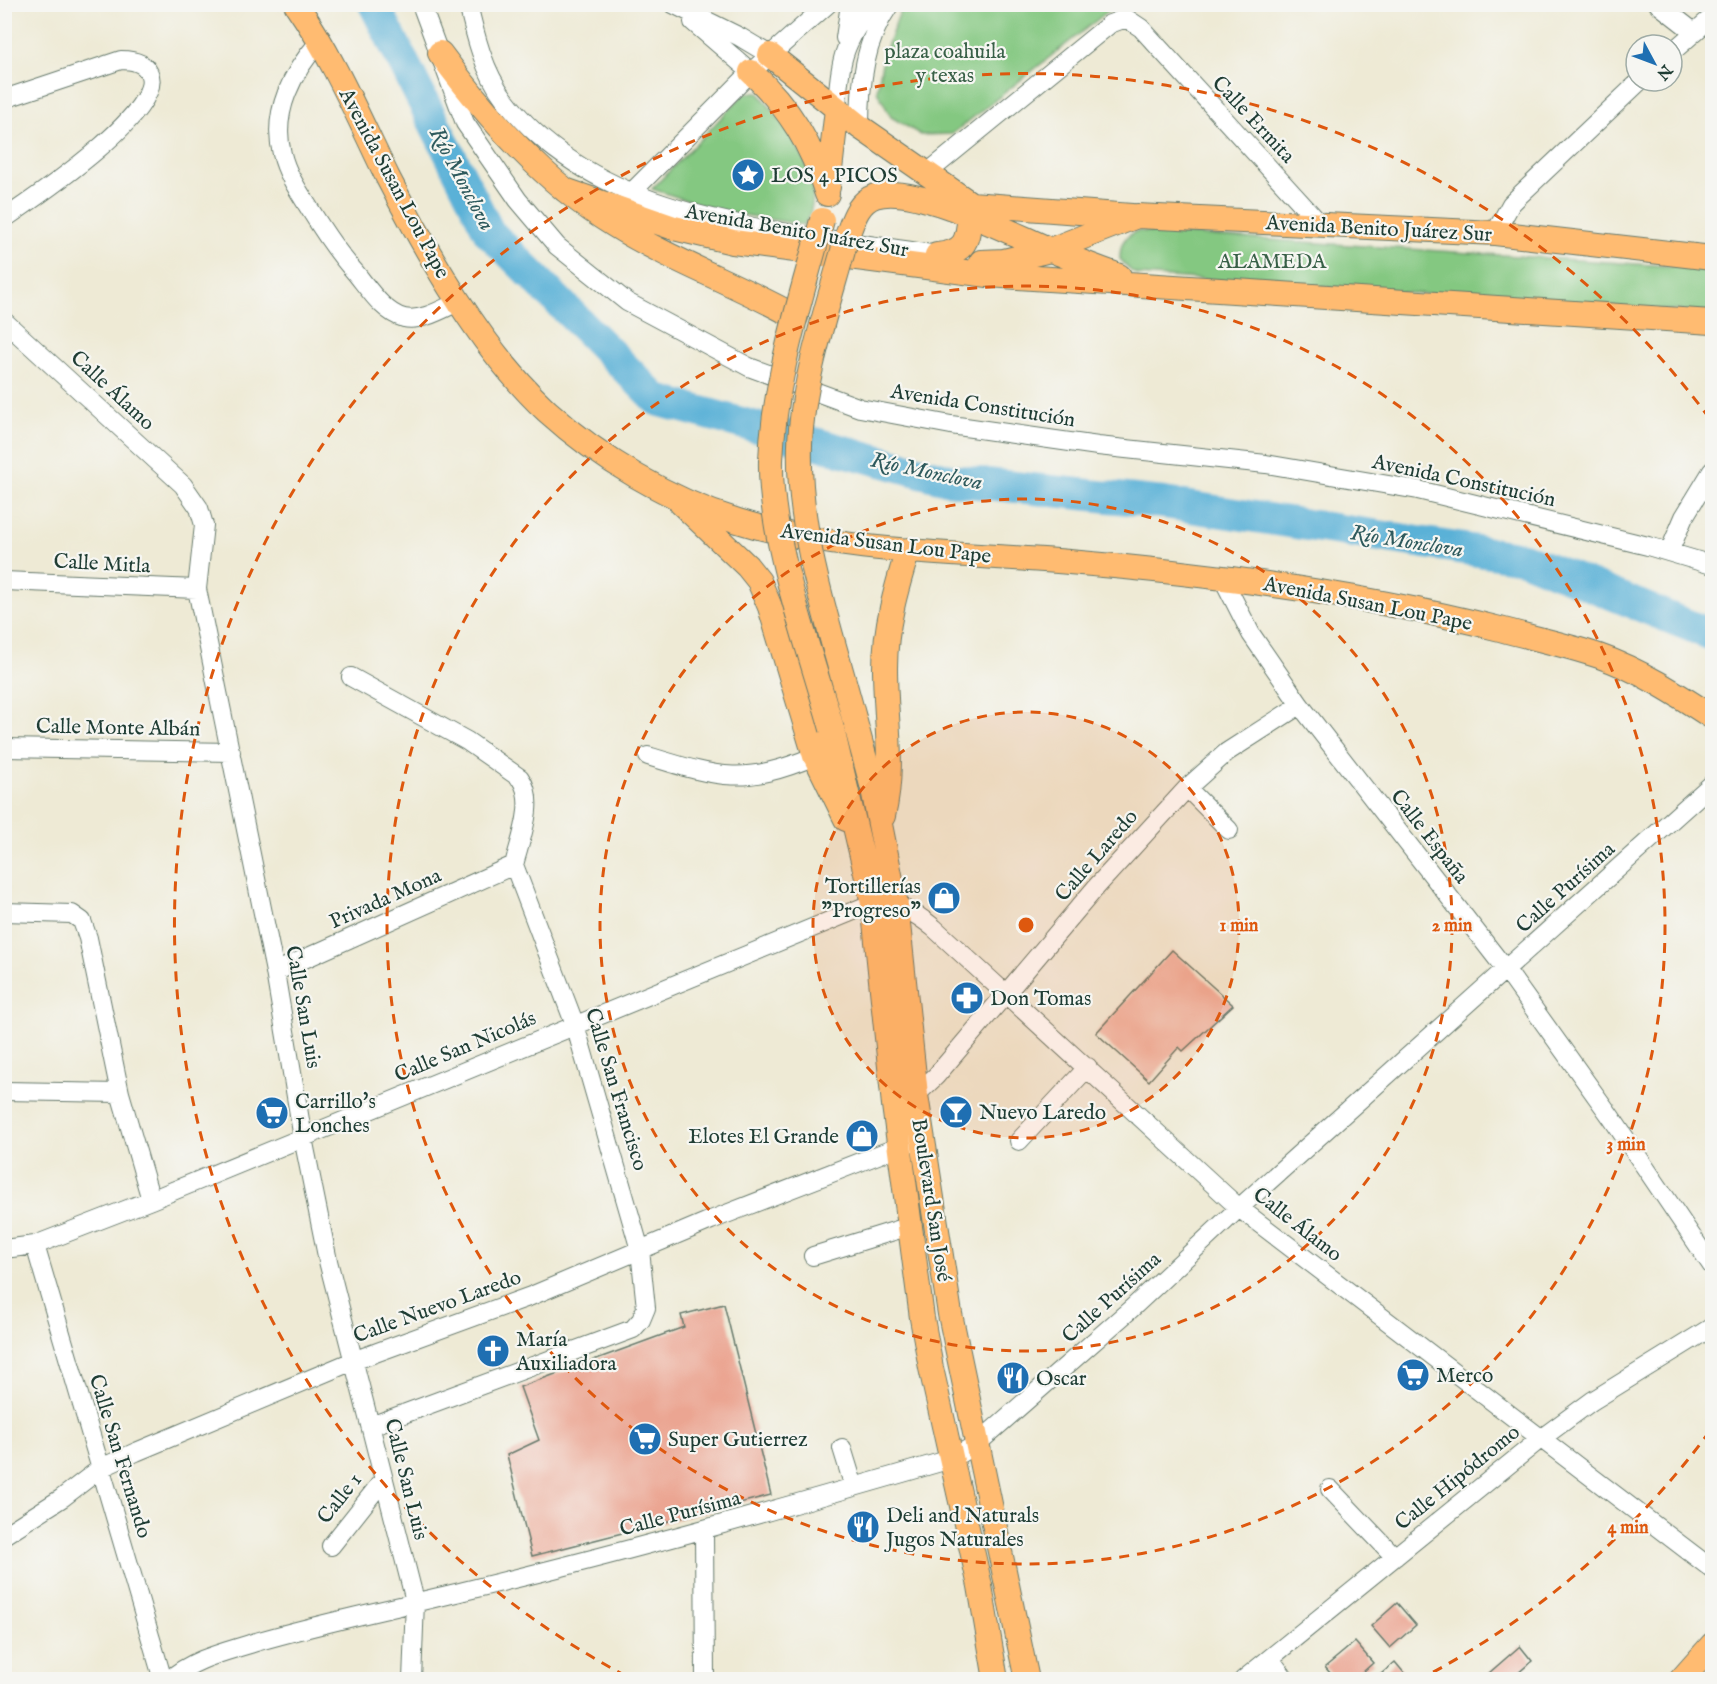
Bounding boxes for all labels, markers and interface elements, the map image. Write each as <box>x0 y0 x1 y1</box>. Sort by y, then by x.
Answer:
north arrow <box>1624 33 1684 93</box>
park label: plaza coahuila y texas <box>884 39 1007 90</box>
text: N <box>1652 59 1677 83</box>
street label: Calle Ermita <box>1206 71 1301 170</box>
street label: Avenida Susan Lou Pape <box>332 83 456 284</box>
water label: Río Monclova <box>422 122 500 236</box>
place icon: LOS 4 PICOS <box>730 157 766 193</box>
place label: LOS 4 PICOS <box>771 163 898 190</box>
street label: Avenida Benito Juárez Sur <box>682 198 911 264</box>
street label: Avenida Benito Juárez Sur <box>1264 210 1493 249</box>
park label: ALAMEDA <box>1217 249 1327 276</box>
street label: Calle Álamo <box>64 344 161 437</box>
street label: Avenida Constitución <box>887 378 1077 434</box>
water label: Río Monclova <box>868 446 985 497</box>
street label: Avenida Constitución <box>1369 449 1558 514</box>
street label: Avenida Susan Lou Pape <box>778 518 993 571</box>
water label: Río Monclova <box>1348 519 1465 565</box>
street label: Calle Mitla <box>53 548 152 581</box>
street label: Avenida Susan Lou Pape <box>1260 571 1475 638</box>
street label: Calle Monte Albán <box>36 714 200 743</box>
street label: Calle España <box>1384 784 1475 890</box>
street label: Calle Laredo <box>1050 804 1145 908</box>
street label: Calle Purísima <box>1511 836 1622 940</box>
street label: Privada Mona <box>326 862 447 936</box>
place label: Tortillerías "Progreso" <box>821 874 921 925</box>
shop icon: Tortillerías "Progreso" <box>926 880 962 916</box>
centre of rings <box>1016 915 1036 935</box>
text: 1 min <box>1220 915 1259 938</box>
text: 2 min <box>1432 915 1473 938</box>
street label: Calle San Luis <box>278 944 327 1071</box>
pharmacy icon: Don Tomas <box>949 980 985 1016</box>
place label: Don Tomas <box>990 986 1091 1013</box>
street label: Calle San Nicolás <box>391 1005 541 1089</box>
street label: Calle San Francisco <box>578 1005 653 1174</box>
place label: Carrillo's Lonches <box>295 1089 376 1140</box>
bar icon: Nuevo Laredo <box>938 1094 974 1130</box>
supermarket icon: Carrillo's Lonches <box>254 1095 290 1131</box>
place label: Nuevo Laredo <box>979 1100 1106 1127</box>
street label: Boulevard San José <box>904 1117 957 1284</box>
shop icon: Elotes El Grande <box>844 1118 880 1154</box>
place label: Elotes El Grande <box>688 1124 839 1151</box>
text: 3 min <box>1607 1134 1646 1157</box>
street label: Calle Álamo <box>1247 1181 1348 1269</box>
street label: Calle Purísima <box>1057 1246 1168 1350</box>
street label: Calle Nuevo Laredo <box>350 1264 525 1350</box>
place label: María Auxiliadora <box>515 1327 618 1378</box>
church icon: María Auxiliadora <box>475 1333 511 1369</box>
supermarket icon: Merco <box>1395 1357 1431 1393</box>
restaurant icon: Oscar <box>995 1360 1031 1396</box>
place label: Merco <box>1436 1363 1493 1390</box>
place label: Oscar <box>1036 1366 1087 1393</box>
street label: Calle San Fernando <box>82 1371 157 1542</box>
street label: Calle San Luis <box>377 1416 434 1543</box>
street label: Calle Hipódromo <box>1390 1419 1526 1537</box>
supermarket icon: Super Gutierrez <box>627 1421 663 1457</box>
place label: Super Gutierrez <box>668 1427 808 1454</box>
street label: Calle 1 <box>312 1468 369 1530</box>
street label: Calle Purísima <box>617 1485 745 1544</box>
place label: Deli and Naturals Jugos Naturales <box>884 1503 1039 1554</box>
restaurant icon: Deli and Naturals Jugos Naturales <box>845 1509 881 1545</box>
text: 4 min <box>1607 1517 1649 1540</box>

